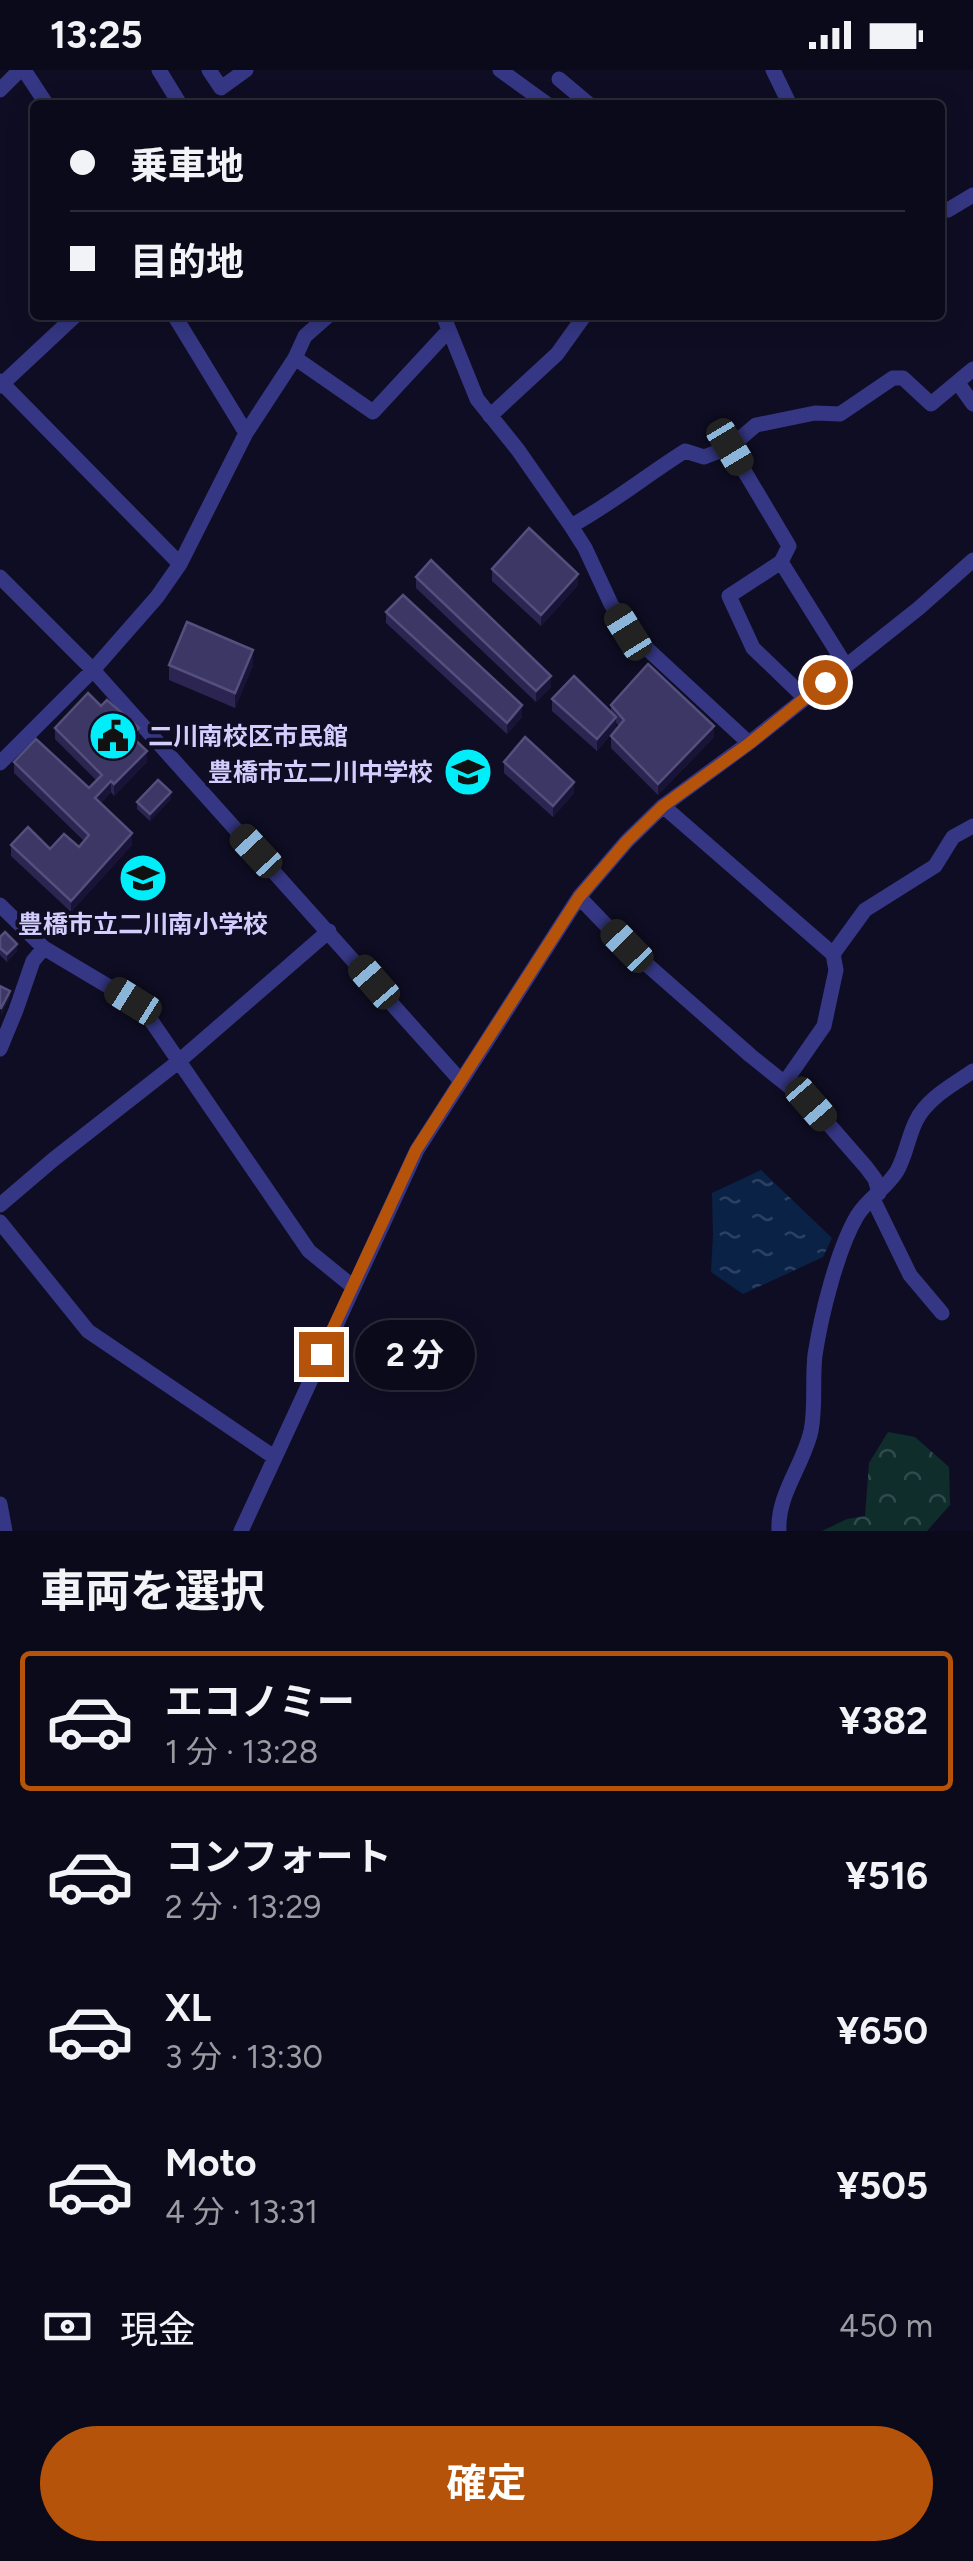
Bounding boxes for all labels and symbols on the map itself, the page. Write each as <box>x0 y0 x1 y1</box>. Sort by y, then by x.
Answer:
car <box>702 414 758 480</box>
car <box>599 599 657 665</box>
route start <box>803 660 848 705</box>
public building icon: 二川南校区市民館 <box>87 710 139 762</box>
place label: 二川南校区市民館 <box>148 721 348 751</box>
school or university icon: 豊橋市立二川中学校 <box>442 746 494 798</box>
place label: 豊橋市立二川中学校 <box>208 757 433 787</box>
car <box>225 819 287 883</box>
school or university icon: 豊橋市立二川南小学校 <box>117 852 169 904</box>
place label: 豊橋市立二川南小学校 <box>18 909 268 939</box>
car <box>595 914 659 978</box>
car <box>343 950 405 1014</box>
car <box>100 972 166 1030</box>
car <box>780 1072 842 1136</box>
callout: 2 分 <box>356 1319 476 1389</box>
route end <box>299 1332 344 1377</box>

